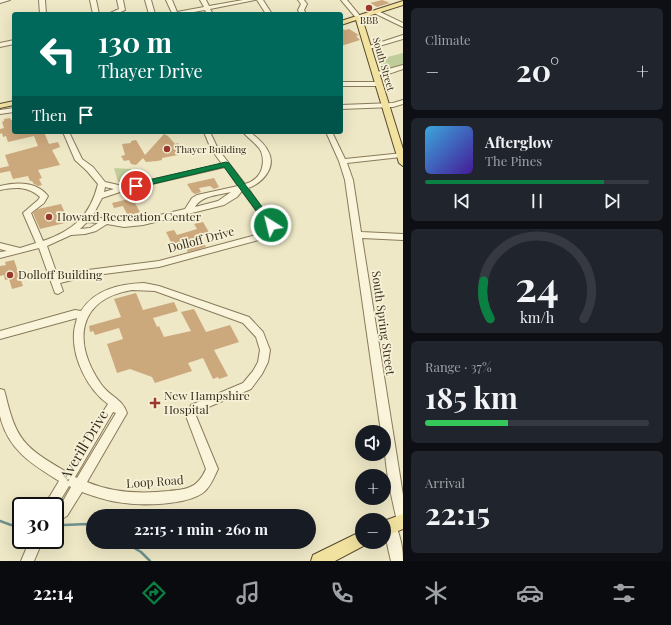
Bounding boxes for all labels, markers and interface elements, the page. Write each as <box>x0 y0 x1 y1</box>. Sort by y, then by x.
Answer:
marker: BBB <box>364 3 374 13</box>
place label: BBB <box>360 13 378 27</box>
text: 130 m <box>98 23 172 60</box>
icon: left <box>32 28 84 80</box>
text: Climate <box>425 31 471 48</box>
street label: South Street <box>370 35 398 93</box>
text: 20° <box>516 50 559 90</box>
text: − <box>425 56 439 86</box>
text: + <box>636 56 649 86</box>
text: Thayer Drive <box>98 59 203 83</box>
icon: arrive <box>75 104 97 126</box>
text: Then <box>32 105 67 125</box>
text: Afterglow <box>485 132 553 152</box>
place label: Thayer Building <box>175 142 247 156</box>
marker: Thayer Building <box>162 144 172 154</box>
text: The Pines <box>485 152 542 169</box>
pin <box>119 169 153 203</box>
icon: arrive <box>125 175 147 197</box>
icon: previous <box>451 190 473 212</box>
icon: pause <box>526 190 548 212</box>
icon: next <box>601 190 623 212</box>
position arrow <box>250 204 292 246</box>
place label: Howard Recreation Center <box>57 208 202 224</box>
marker: Howard Recreation Center <box>44 212 54 222</box>
street label: Dolloff Drive <box>166 222 236 256</box>
text: 24 <box>515 256 559 311</box>
place label: Dolloff Building <box>18 266 103 282</box>
marker: Dolloff Building <box>5 270 15 280</box>
street label: South Spring Street <box>369 270 399 377</box>
text: km/h <box>520 307 555 326</box>
text: Range · 37% <box>425 358 492 375</box>
text: 185 km <box>425 377 518 417</box>
place label: New Hampshire Hospital <box>164 387 250 417</box>
marker: New Hampshire Hospital <box>149 397 161 409</box>
street label: Averill Drive <box>55 406 112 484</box>
map controls <box>355 425 391 549</box>
button: sound <box>355 425 391 461</box>
button: + <box>355 469 391 505</box>
street label: Loop Road <box>126 471 184 491</box>
text: Arrival <box>425 474 465 491</box>
text: 22:15 <box>425 493 490 533</box>
speed limit sign: 30 <box>12 497 64 549</box>
button: − <box>355 513 391 549</box>
text: 22:15 · 1 min · 260 m <box>134 519 268 539</box>
icon: directions <box>140 579 168 607</box>
icon: music <box>234 579 262 607</box>
icon: phone <box>328 579 356 607</box>
icon: climate <box>422 579 450 607</box>
icon: car <box>516 579 544 607</box>
icon: filters <box>610 579 638 607</box>
text: 22:14 <box>33 581 73 605</box>

